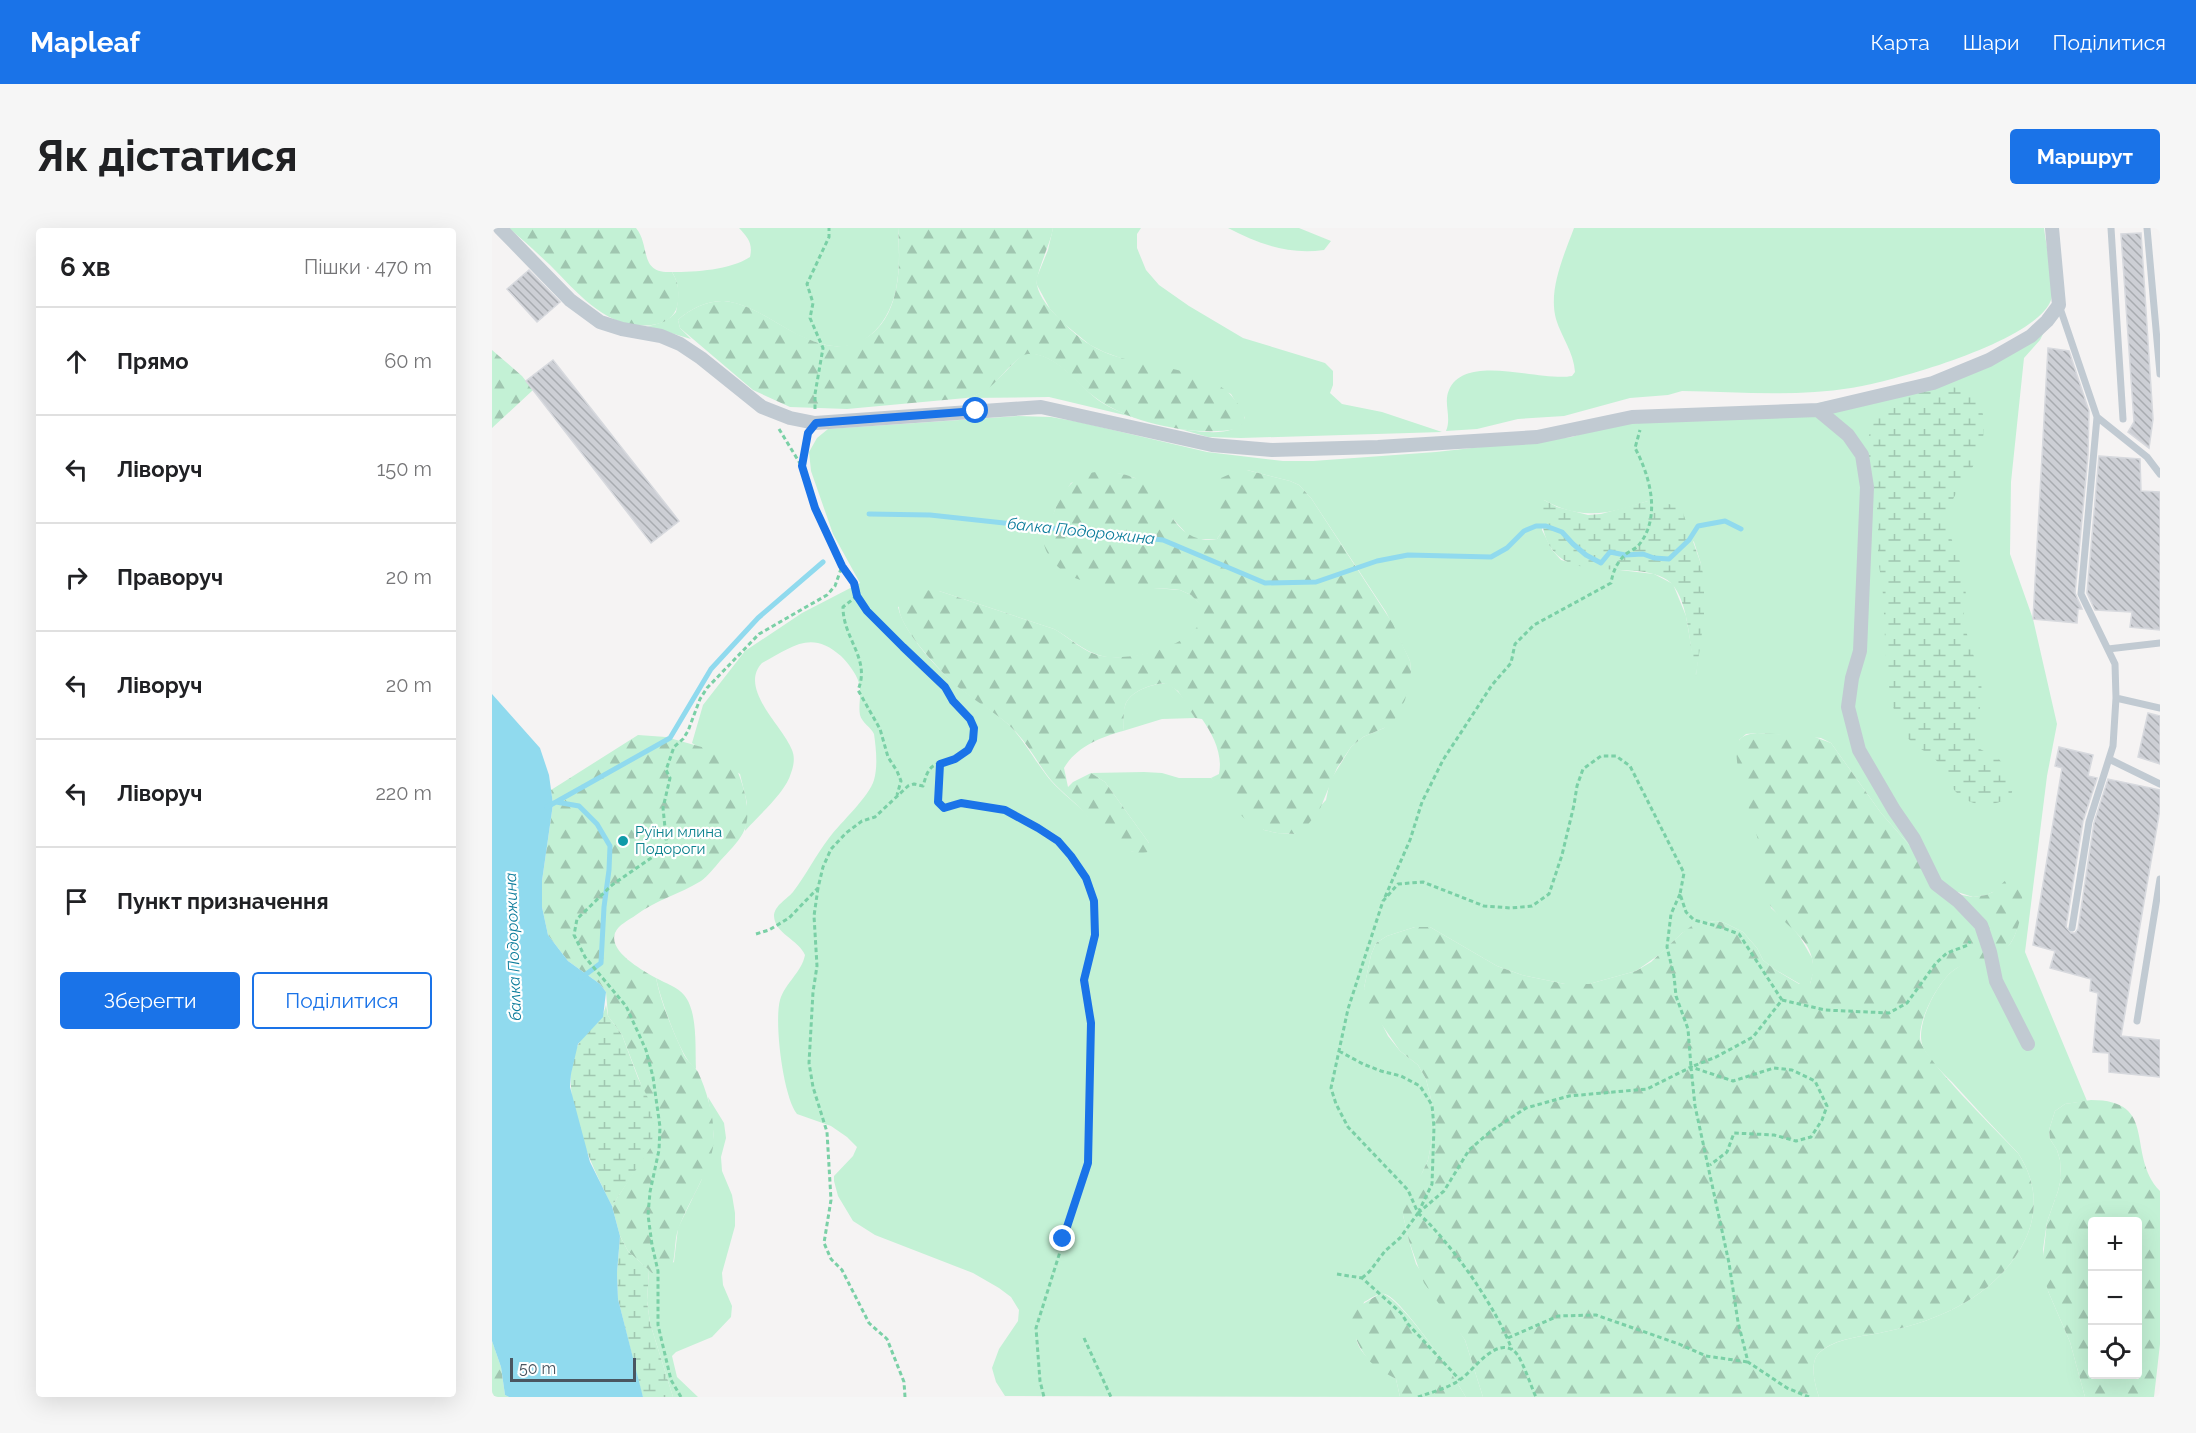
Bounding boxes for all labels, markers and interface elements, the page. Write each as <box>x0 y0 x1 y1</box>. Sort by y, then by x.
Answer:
text: Mapleaf <box>30 26 140 59</box>
text: Карта <box>1871 30 1930 55</box>
text: Шари <box>1963 30 2020 55</box>
text: Поділитися <box>2053 30 2166 55</box>
button: Маршрут <box>2010 129 2160 184</box>
text: Як дістатися <box>36 132 298 181</box>
text: 6 хв <box>60 252 111 282</box>
text: Пішки · 470 m <box>304 255 432 279</box>
icon: ahead <box>60 345 93 378</box>
text: Прямо <box>117 348 189 374</box>
text: 60 m <box>384 349 432 373</box>
route start <box>962 397 988 423</box>
icon: left <box>60 453 93 486</box>
text: Ліворуч <box>117 456 202 482</box>
text: 150 m <box>377 457 432 481</box>
water label: балка Подорожина <box>1006 514 1156 548</box>
icon: right <box>60 561 93 594</box>
text: Праворуч <box>117 564 223 590</box>
text: 20 m <box>386 565 432 589</box>
icon: left <box>60 669 93 702</box>
text: Ліворуч <box>117 672 202 698</box>
text: 20 m <box>386 673 432 697</box>
icon: left <box>60 777 93 810</box>
text: Ліворуч <box>117 780 202 806</box>
text: 220 m <box>375 781 432 805</box>
place label: Руїни млина Подороги <box>635 823 722 858</box>
marker: Руїни млина Подороги <box>616 834 630 848</box>
water label: балка Подорожина <box>501 872 525 1022</box>
icon: arrive <box>60 885 93 918</box>
text: Пункт призначення <box>117 888 329 914</box>
button: Зберегти <box>60 972 240 1029</box>
button: Поділитися <box>252 972 432 1029</box>
map controls <box>2088 1217 2142 1379</box>
button: + <box>2088 1217 2142 1271</box>
route end <box>1049 1225 1075 1251</box>
button: − <box>2088 1271 2142 1325</box>
button: locate <box>2088 1325 2142 1379</box>
scale bar <box>510 1355 636 1382</box>
text: 50 m <box>519 1359 556 1378</box>

